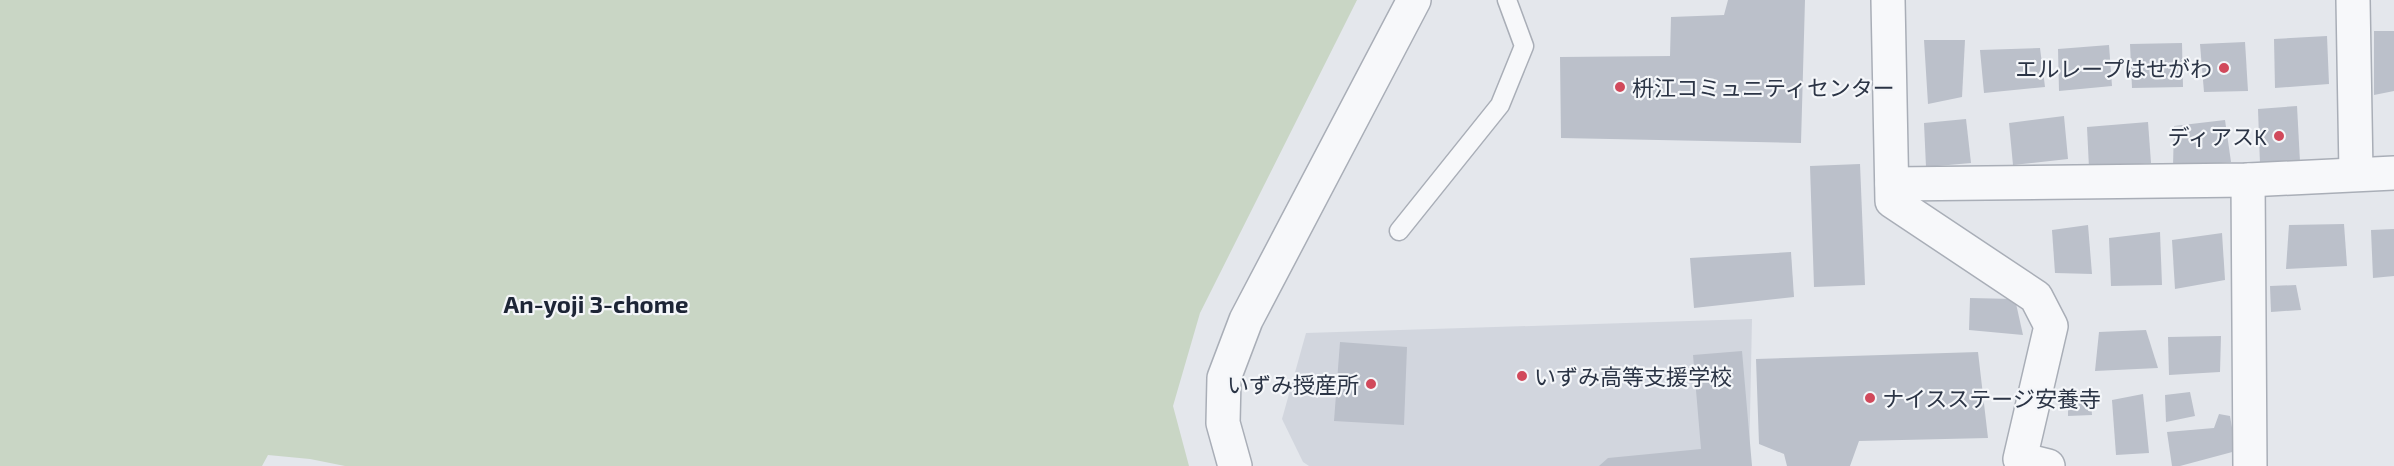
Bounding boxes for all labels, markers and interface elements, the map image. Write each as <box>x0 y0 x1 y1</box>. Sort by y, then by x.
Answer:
place label: エルレープはせがわ <box>2015 55 2212 81</box>
marker: エルレープはせがわ <box>2217 61 2231 75</box>
place label: 枡江コミュニティセンター <box>1632 74 1895 100</box>
marker: 枡江コミュニティセンター <box>1613 80 1627 94</box>
place label: ディアスK <box>2168 123 2267 149</box>
marker: ディアスK <box>2272 129 2286 143</box>
district label: An-yoji 3-chome <box>504 289 688 318</box>
place label: いずみ高等支援学校 <box>1534 363 1732 389</box>
marker: いずみ高等支援学校 <box>1515 369 1529 383</box>
place label: いずみ授産所 <box>1227 371 1359 397</box>
marker: いずみ授産所 <box>1364 377 1378 391</box>
place label: ナイスステージ安養寺 <box>1882 385 2101 411</box>
marker: ナイスステージ安養寺 <box>1863 391 1877 405</box>

